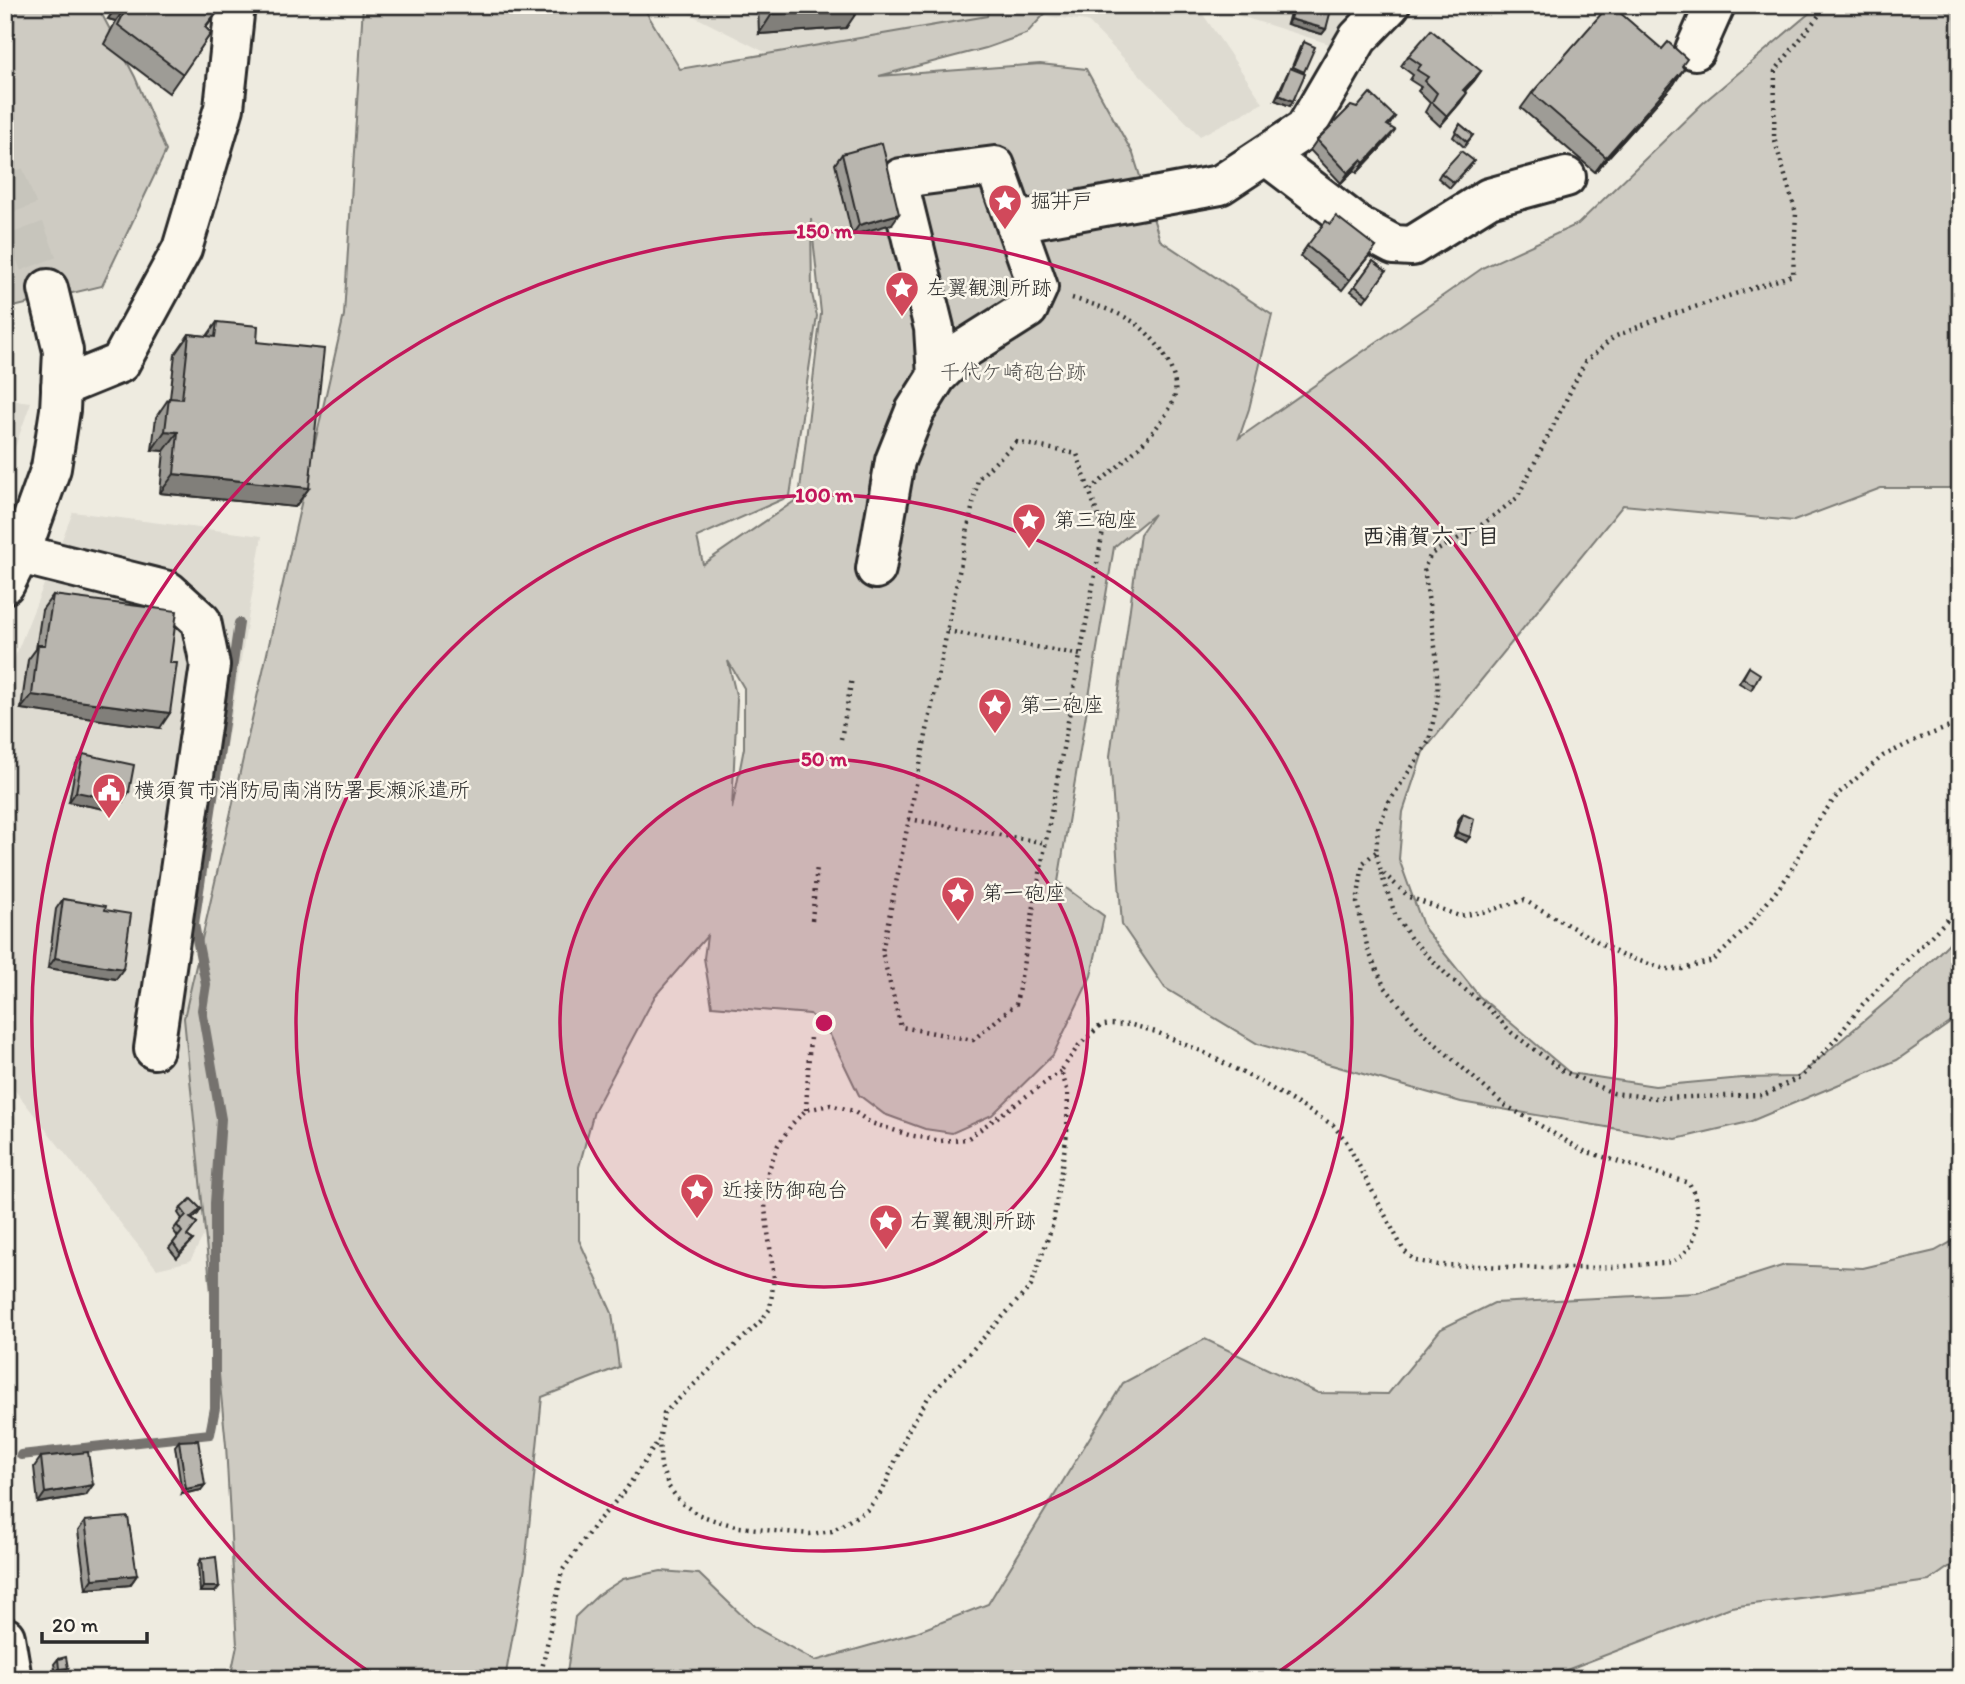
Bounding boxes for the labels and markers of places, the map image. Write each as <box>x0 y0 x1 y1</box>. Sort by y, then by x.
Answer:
place icon: 掘井戸 <box>986 182 1024 231</box>
place label: 掘井戸 <box>1030 188 1093 213</box>
place icon: 左翼観測所跡 <box>883 269 921 318</box>
place label: 左翼観測所跡 <box>926 275 1052 300</box>
place icon: 第三砲座 <box>1010 501 1048 550</box>
place label: 第三砲座 <box>1054 507 1138 532</box>
place icon: 第二砲座 <box>976 686 1014 735</box>
place label: 第二砲座 <box>1020 692 1104 717</box>
public building icon: 横須賀市消防局南消防署長瀬派遣所 <box>90 771 128 820</box>
place label: 横須賀市消防局南消防署長瀬派遣所 <box>134 777 470 802</box>
place icon: 第一砲座 <box>939 874 977 923</box>
place label: 第一砲座 <box>982 880 1066 905</box>
centre of rings <box>812 1011 836 1035</box>
place icon: 近接防御砲台 <box>678 1171 716 1220</box>
place label: 近接防御砲台 <box>722 1177 848 1202</box>
place icon: 右翼観測所跡 <box>867 1202 905 1251</box>
place label: 右翼観測所跡 <box>910 1208 1036 1233</box>

